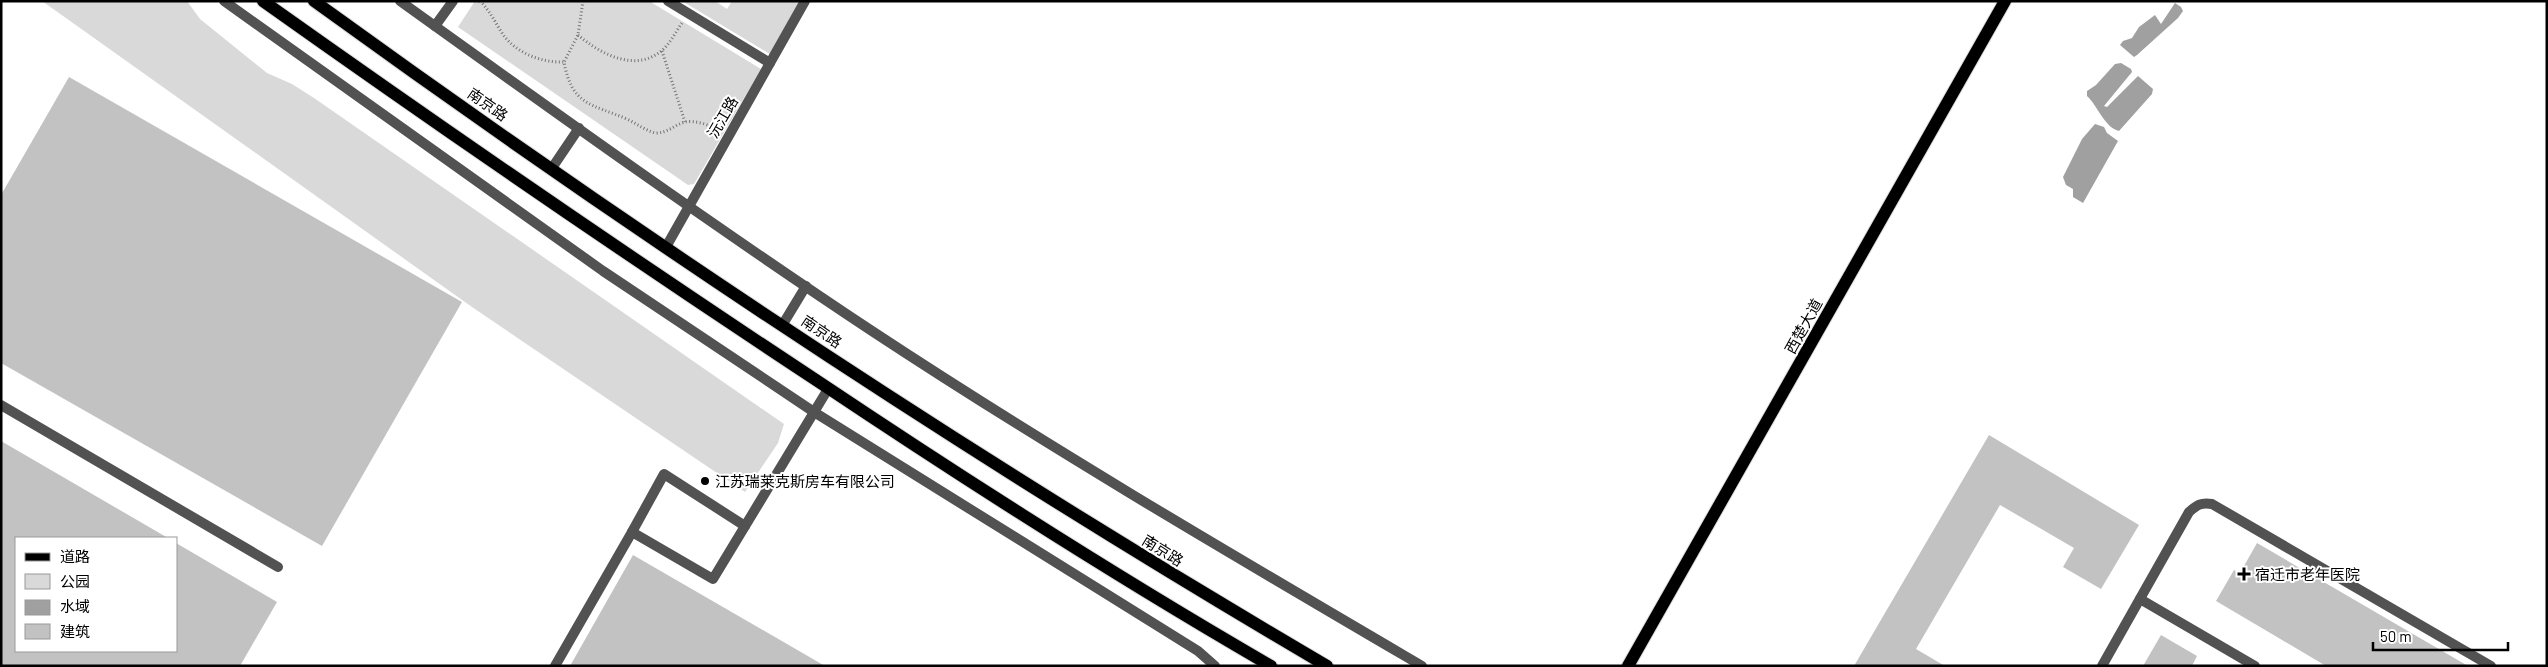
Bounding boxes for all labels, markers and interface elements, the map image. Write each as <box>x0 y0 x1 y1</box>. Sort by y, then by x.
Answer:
street label: 南京路 <box>464 84 512 124</box>
street label: 沅江路 <box>703 93 741 141</box>
street label: 西楚大道 <box>1781 295 1825 357</box>
street label: 南京路 <box>798 311 846 351</box>
place label: 江苏瑞莱克斯房车有限公司 <box>715 472 895 490</box>
marker: 江苏瑞莱克斯房车有限公司 <box>699 475 711 487</box>
street label: 南京路 <box>1139 530 1187 570</box>
legend <box>15 537 178 652</box>
text: 道路 <box>60 547 90 565</box>
place label: 宿迁市老年医院 <box>2255 565 2360 583</box>
marker: 宿迁市老年医院 <box>2237 567 2251 581</box>
text: 公园 <box>60 572 90 590</box>
text: 水域 <box>60 597 90 615</box>
scale bar <box>2373 620 2508 652</box>
text: 建筑 <box>60 622 90 640</box>
text: 50 m <box>2380 627 2412 645</box>

